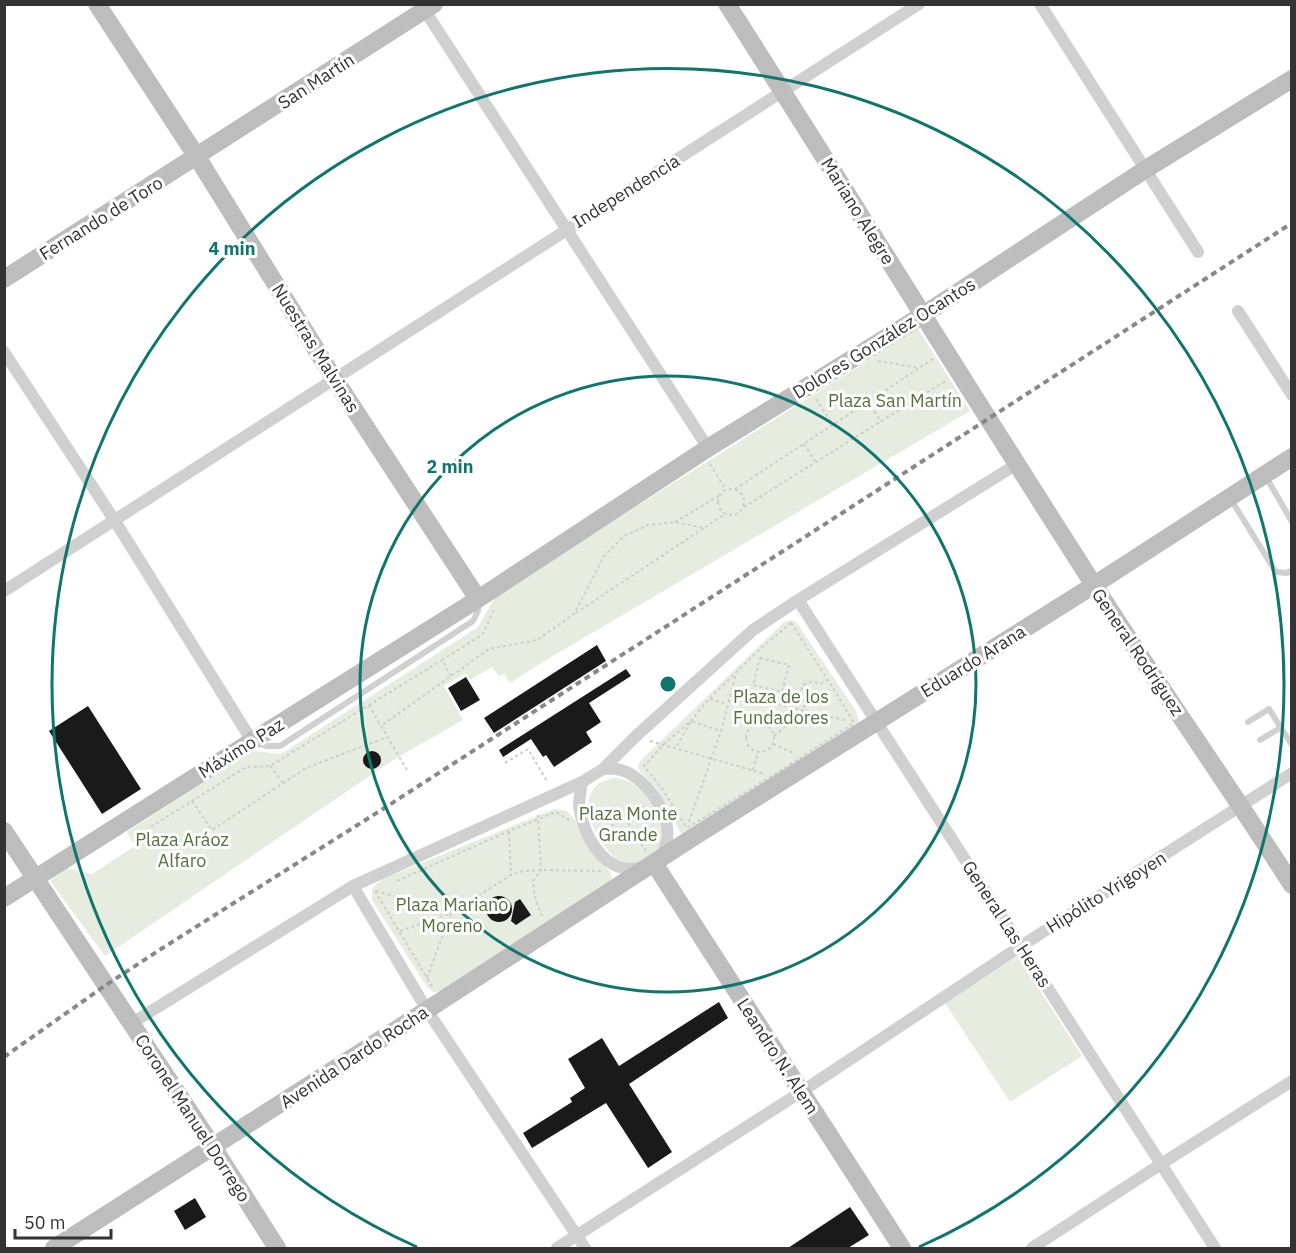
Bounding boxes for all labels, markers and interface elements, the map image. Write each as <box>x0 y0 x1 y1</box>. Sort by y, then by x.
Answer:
street label: San Martín <box>273 48 359 114</box>
street label: Independencia <box>568 149 684 233</box>
street label: Mariano Alegre <box>816 153 900 269</box>
street label: Fernando de Toro <box>35 171 167 265</box>
text: 4 min <box>208 237 256 260</box>
street label: Dolores González Ocantos <box>788 272 980 404</box>
street label: Nuestras Malvinas <box>267 279 365 417</box>
park label: Plaza San Martín <box>828 389 962 412</box>
text: 2 min <box>426 455 474 478</box>
street label: General Rodríguez <box>1087 584 1189 720</box>
street label: Eduardo Arana <box>916 619 1030 702</box>
centre of rings <box>658 674 678 694</box>
park label: Plaza de los Fundadores <box>733 685 829 729</box>
street label: Máximo Paz <box>194 713 288 783</box>
park label: Plaza Monte Grande <box>579 802 677 846</box>
park label: Plaza Aráoz Alfaro <box>135 828 229 872</box>
street label: Hipólito Yrigoyen <box>1042 846 1170 938</box>
street label: General Las Heras <box>957 856 1057 992</box>
park label: Plaza Mariano Moreno <box>396 893 508 937</box>
street label: Leandro N. Alem <box>732 994 824 1118</box>
street label: Avenida Dardo Rocha <box>276 1000 433 1113</box>
street label: Coronel Manuel Dorrego <box>130 1030 256 1206</box>
scale bar <box>15 1202 111 1240</box>
text: 50 m <box>24 1211 66 1234</box>

